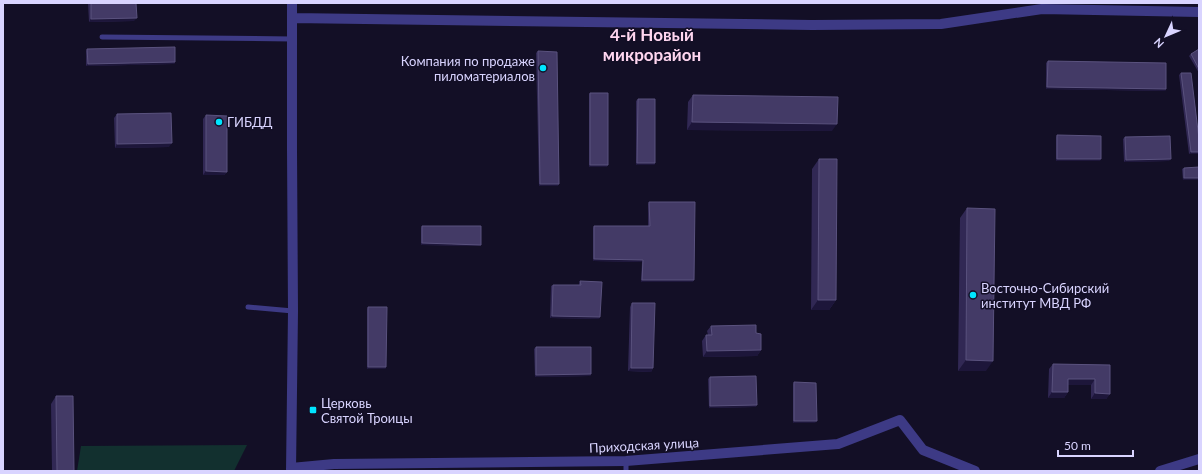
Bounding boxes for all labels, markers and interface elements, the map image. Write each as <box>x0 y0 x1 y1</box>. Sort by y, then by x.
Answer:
north arrow <box>1146 16 1186 56</box>
district label: 4-й Новый микрорайон <box>603 24 701 65</box>
text: N <box>1151 36 1166 51</box>
place label: Компания по продаже пиломатериалов <box>401 53 535 84</box>
marker: Компания по продаже пиломатериалов <box>538 63 548 73</box>
place label: ГИБДД <box>227 114 272 130</box>
marker: ГИБДД <box>214 117 224 127</box>
place label: Восточно-Сибирский институт МВД РФ <box>981 280 1109 311</box>
marker: Восточно-Сибирский институт МВД РФ <box>968 290 978 300</box>
place label: Церковь Святой Троицы <box>321 395 413 426</box>
marker: Церковь Святой Троицы <box>308 405 318 415</box>
scale bar <box>1058 432 1133 458</box>
street label: Приходская улица <box>589 434 699 456</box>
text: 50 m <box>1064 438 1091 453</box>

